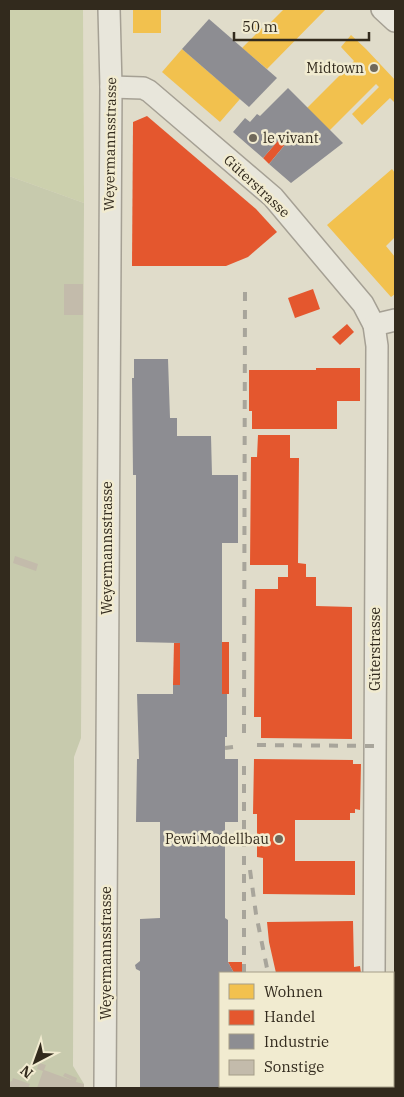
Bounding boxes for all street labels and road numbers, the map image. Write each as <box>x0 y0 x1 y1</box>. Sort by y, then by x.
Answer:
street label: Weyermannsstrasse <box>100 77 120 211</box>
street label: Güterstrasse <box>220 151 294 221</box>
street label: Weyermannsstrasse <box>98 481 116 615</box>
street label: Güterstrasse <box>366 607 384 691</box>
street label: Weyermannsstrasse <box>97 886 115 1020</box>

